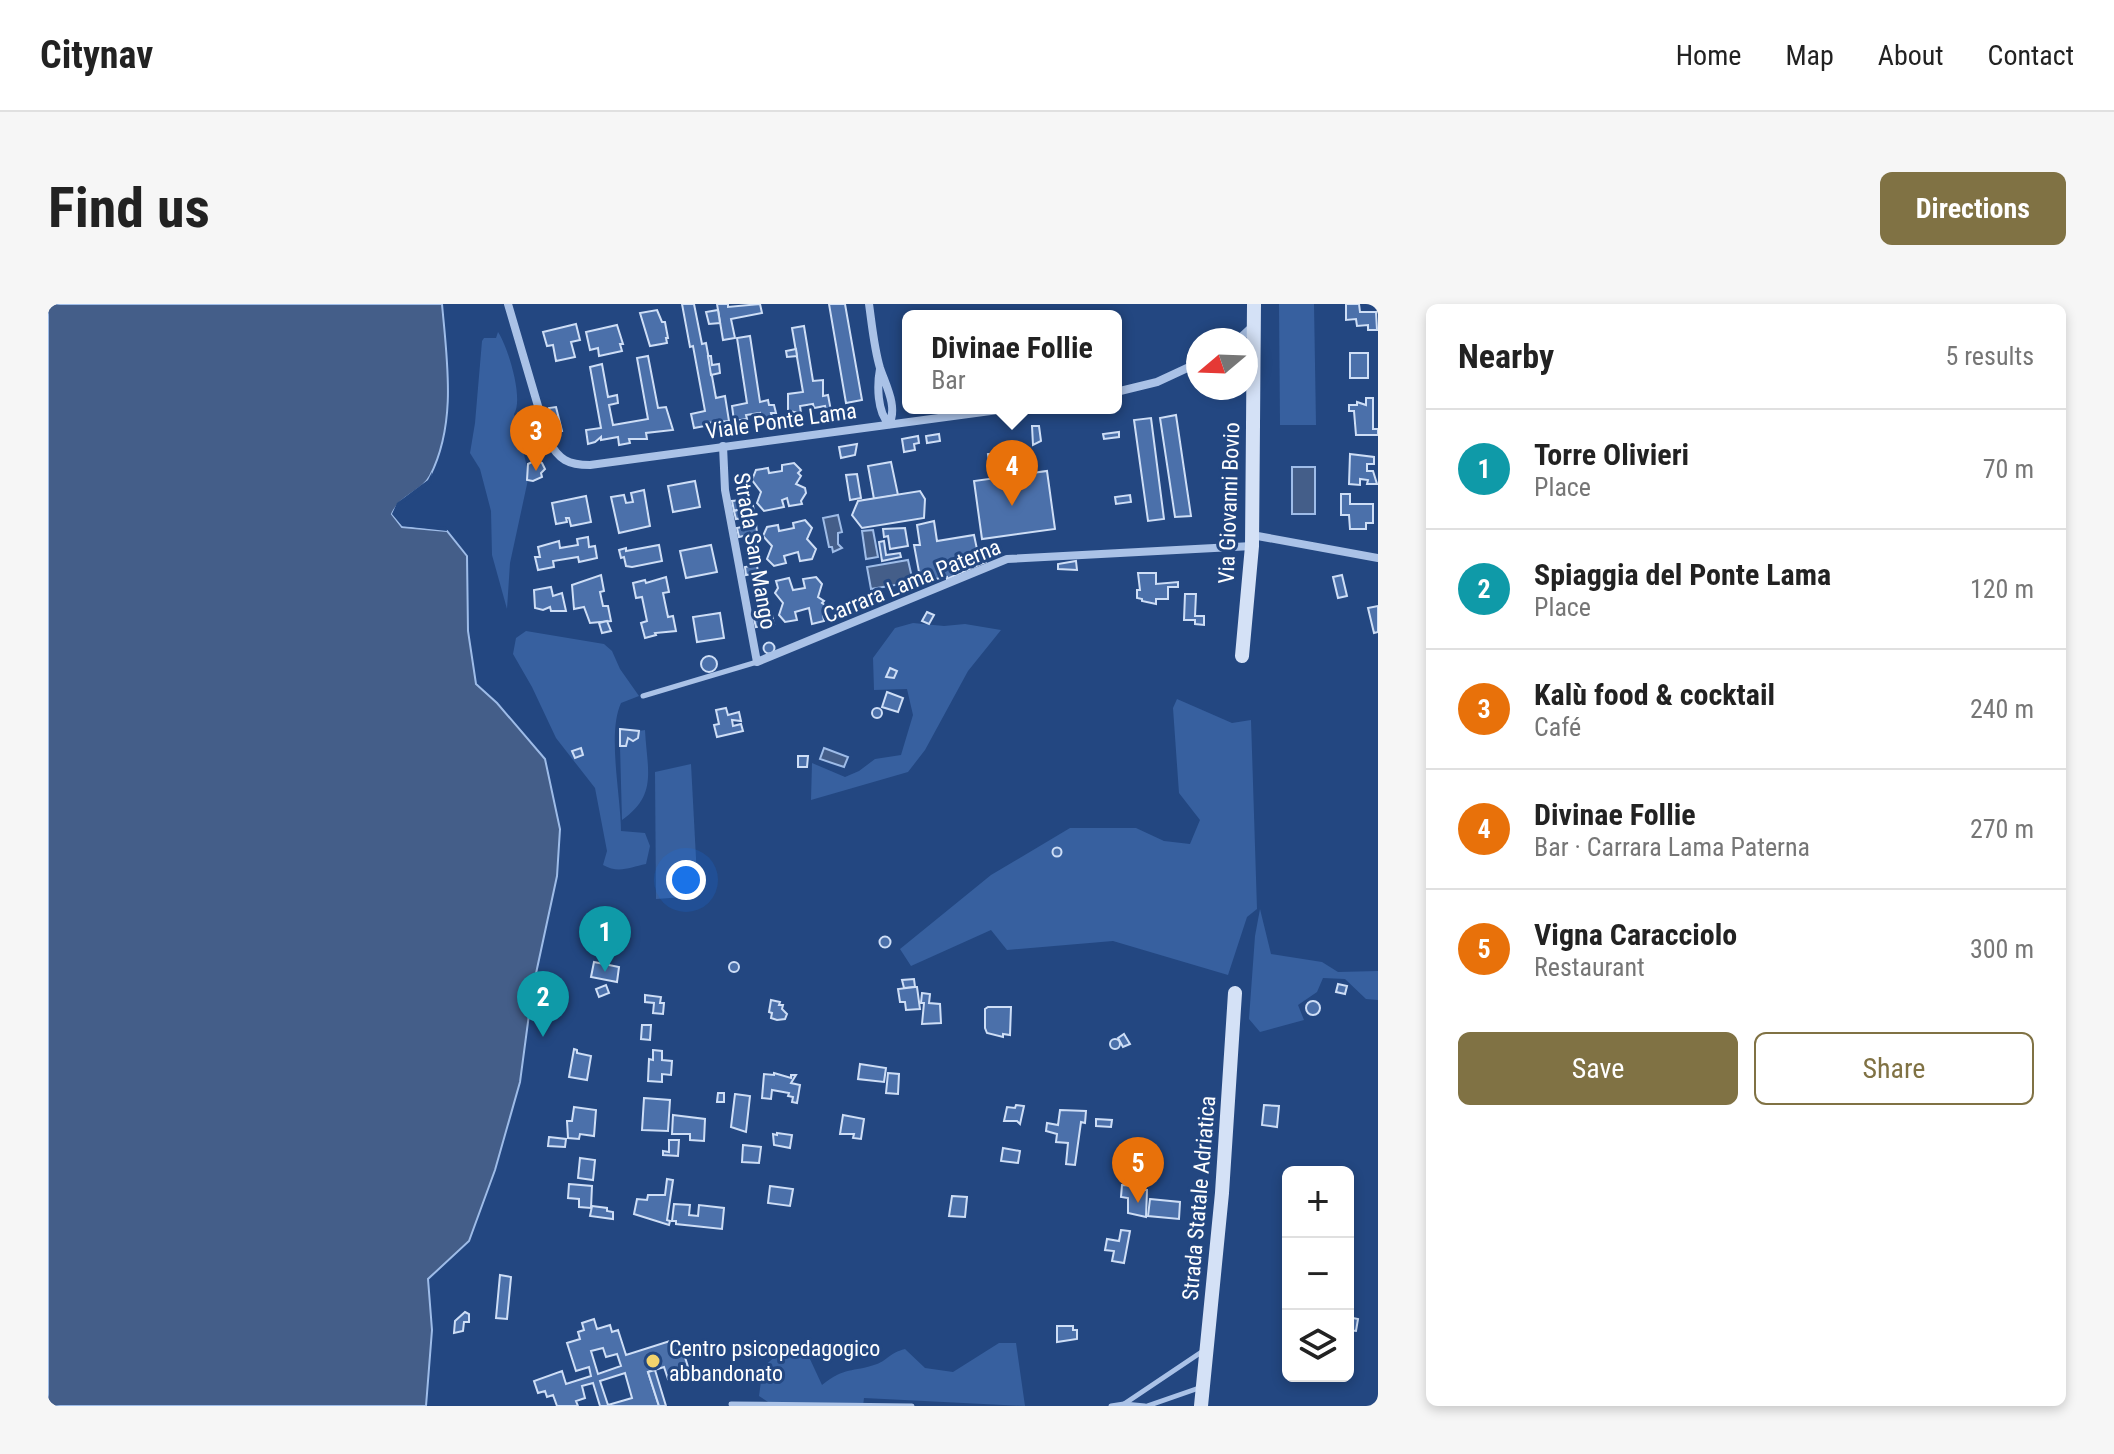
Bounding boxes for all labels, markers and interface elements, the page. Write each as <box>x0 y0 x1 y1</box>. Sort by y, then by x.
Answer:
text: Citynav <box>40 33 153 77</box>
text: Home <box>1676 39 1741 72</box>
text: Map <box>1785 39 1834 72</box>
text: About <box>1878 39 1944 72</box>
text: Contact <box>1988 39 2074 72</box>
button: Directions <box>1880 172 2066 245</box>
text: Find us <box>48 175 210 241</box>
popup <box>902 310 1122 414</box>
north arrow <box>1186 328 1258 400</box>
text: Divinae Follie <box>931 330 1093 365</box>
text: Nearby <box>1458 336 1554 376</box>
text: 5 results <box>1945 341 2034 371</box>
text: Bar <box>931 365 966 395</box>
street label: Viale Ponte Lama <box>704 398 858 444</box>
pin: 3 <box>510 405 562 471</box>
street label: Via Giovanni Bovio <box>1214 422 1244 584</box>
text: Torre Olivieri <box>1534 437 1689 472</box>
pin: 4 <box>986 440 1038 506</box>
text: 1 <box>1477 454 1491 484</box>
text: 70 m <box>1983 454 2034 484</box>
street label: Strada San Mango <box>729 471 781 631</box>
text: Place <box>1534 472 1591 502</box>
street label: Carrara Lama Paterna <box>820 534 1004 628</box>
text: Spiaggia del Ponte Lama <box>1534 557 1831 592</box>
text: 2 <box>1477 574 1491 604</box>
text: 120 m <box>1970 574 2034 604</box>
text: Place <box>1534 592 1591 622</box>
text: Kalù food & cocktail <box>1534 677 1775 712</box>
text: 3 <box>1477 694 1491 724</box>
text: 240 m <box>1970 694 2034 724</box>
text: Café <box>1534 712 1581 742</box>
text: Divinae Follie <box>1534 797 1696 832</box>
text: 4 <box>1477 814 1491 844</box>
text: 270 m <box>1970 814 2034 844</box>
text: Bar · Carrara Lama Paterna <box>1534 832 1810 862</box>
your location <box>666 860 706 900</box>
pin: 1 <box>579 906 631 972</box>
text: Vigna Caracciolo <box>1534 917 1737 952</box>
text: 5 <box>1477 934 1491 964</box>
text: 300 m <box>1970 934 2034 964</box>
text: Restaurant <box>1534 952 1645 982</box>
pin: 2 <box>517 971 569 1037</box>
button: Save <box>1458 1032 1738 1105</box>
button: Share <box>1754 1032 2034 1105</box>
street label: Strada Statale Adriatica <box>1178 1095 1220 1301</box>
pin: 5 <box>1112 1137 1164 1203</box>
map controls <box>1282 1166 1354 1382</box>
button: + <box>1282 1166 1354 1238</box>
button: − <box>1282 1238 1354 1310</box>
button: layers <box>1282 1310 1354 1382</box>
place label: Centro psicopedagogico abbandonato <box>669 1336 880 1386</box>
marker: Centro psicopedagogico abbandonato <box>644 1352 662 1370</box>

